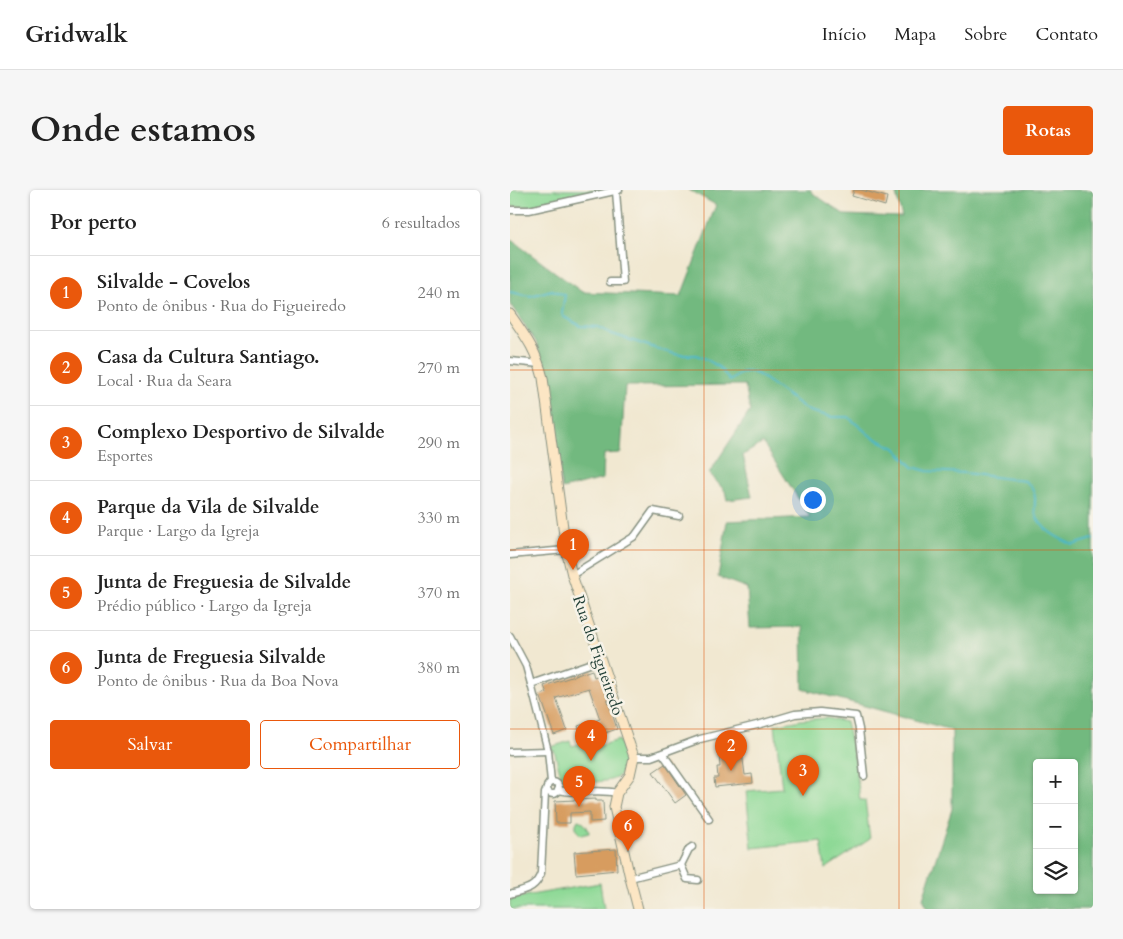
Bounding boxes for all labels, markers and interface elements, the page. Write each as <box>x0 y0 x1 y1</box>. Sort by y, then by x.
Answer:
text: Gridwalk <box>25 18 128 51</box>
text: Início <box>822 22 866 47</box>
text: Mapa <box>894 22 936 47</box>
text: Sobre <box>964 22 1007 47</box>
text: Contato <box>1035 22 1098 47</box>
text: Onde estamos <box>30 106 256 154</box>
button: Rotas <box>1003 106 1093 155</box>
text: Por perto <box>50 208 137 237</box>
text: 6 resultados <box>382 212 460 234</box>
text: Silvalde - Covelos <box>97 269 250 295</box>
text: 1 <box>62 282 70 304</box>
text: 240 m <box>418 282 460 304</box>
text: Ponto de ônibus · Rua do Figueiredo <box>97 295 346 317</box>
text: Casa da Cultura Santiago. <box>97 344 319 370</box>
text: 2 <box>62 357 70 379</box>
text: 270 m <box>418 357 460 379</box>
text: Local · Rua da Seara <box>97 370 232 392</box>
text: Complexo Desportivo de Silvalde <box>97 419 385 445</box>
text: 3 <box>62 432 70 454</box>
text: 290 m <box>418 432 460 454</box>
text: Esportes <box>97 445 153 467</box>
your location <box>800 487 826 513</box>
text: Parque da Vila de Silvalde <box>97 494 319 520</box>
text: 4 <box>62 507 70 529</box>
text: 330 m <box>418 507 460 529</box>
text: Parque · Largo da Igreja <box>97 520 260 542</box>
pin: 1 <box>557 529 589 570</box>
text: Junta de Freguesia de Silvalde <box>97 569 351 595</box>
text: 5 <box>62 582 70 604</box>
text: 370 m <box>418 582 460 604</box>
street label: Rua do Figueiredo <box>567 592 629 719</box>
text: Prédio público · Largo da Igreja <box>97 595 312 617</box>
text: Junta de Freguesia Silvalde <box>97 644 326 670</box>
text: 6 <box>62 657 70 679</box>
text: 380 m <box>418 657 460 679</box>
text: Ponto de ônibus · Rua da Boa Nova <box>97 670 339 692</box>
button: Salvar <box>50 720 250 769</box>
button: Compartilhar <box>260 720 460 769</box>
pin: 4 <box>575 720 607 761</box>
pin: 2 <box>715 730 747 771</box>
pin: 3 <box>787 755 819 796</box>
map controls <box>1033 759 1078 894</box>
button: + <box>1033 759 1078 804</box>
pin: 5 <box>563 766 595 807</box>
button: − <box>1033 804 1078 849</box>
pin: 6 <box>612 810 644 851</box>
button: layers <box>1033 849 1078 894</box>

